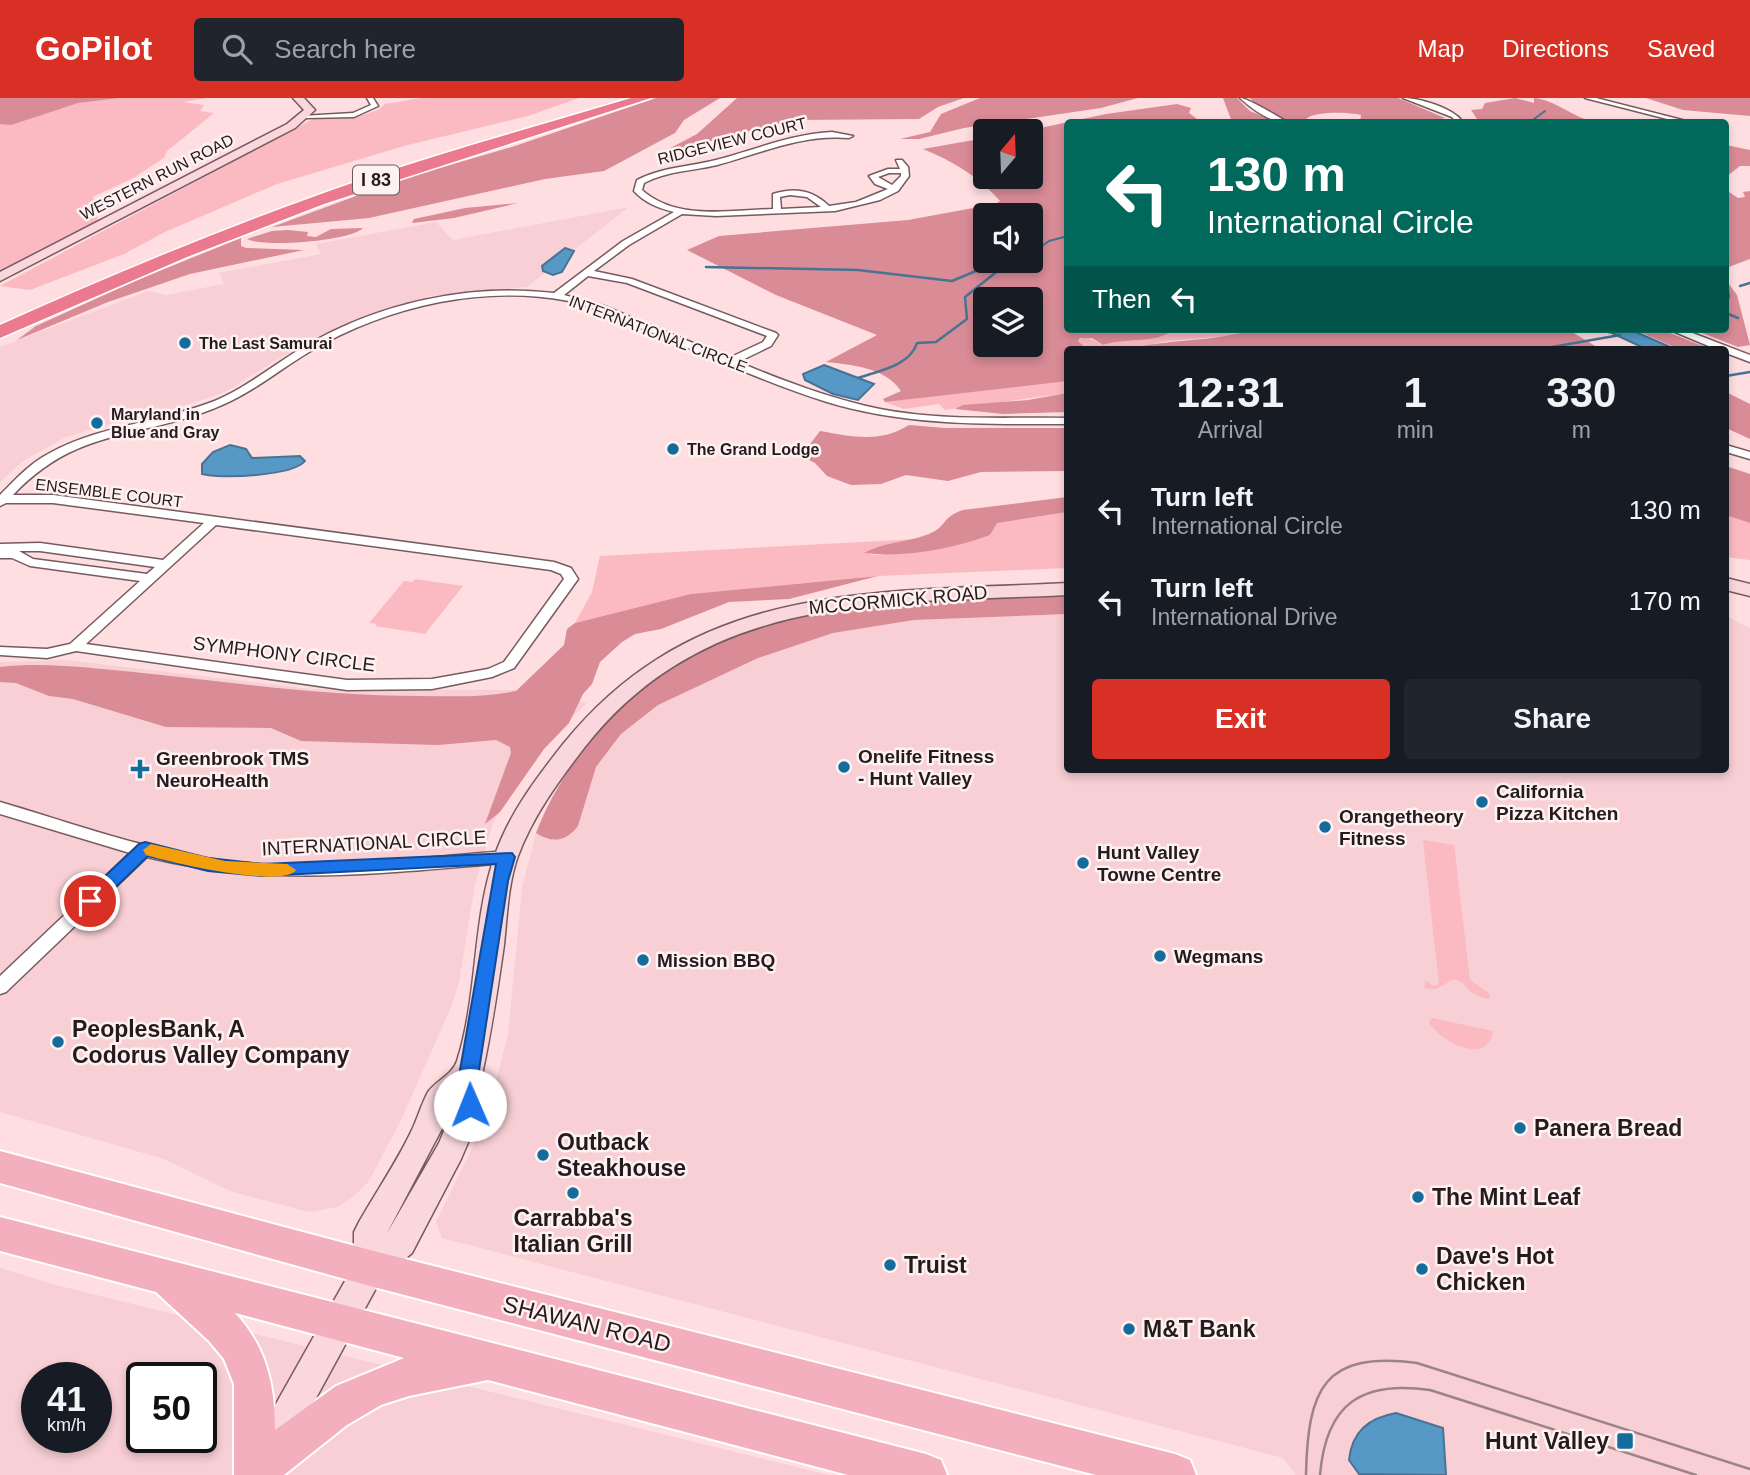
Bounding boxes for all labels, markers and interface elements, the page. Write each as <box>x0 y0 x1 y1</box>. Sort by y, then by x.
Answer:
search box <box>194 18 684 81</box>
text: GoPilot <box>35 30 152 67</box>
icon: search <box>218 30 256 68</box>
text: Search here <box>274 34 416 64</box>
text: Map <box>1418 35 1464 62</box>
text: Directions <box>1502 35 1609 62</box>
text: Saved <box>1647 35 1715 62</box>
street label: RIDGEVIEW COURT <box>656 114 808 168</box>
north arrow <box>973 119 1043 189</box>
map controls <box>973 119 1043 357</box>
street label: WESTERN RUN ROAD <box>78 131 236 223</box>
icon: left <box>1092 147 1183 238</box>
text: 130 m <box>1207 147 1346 201</box>
road number: I 83 <box>353 166 399 194</box>
button: sound <box>973 203 1043 273</box>
text: International Circle <box>1207 204 1474 240</box>
icon: left <box>1165 280 1203 318</box>
text: Then <box>1092 284 1151 314</box>
button: layers <box>973 287 1043 357</box>
street label: INTERNATIONAL CIRCLE <box>567 292 749 376</box>
marker: The Last Samurai <box>177 335 193 351</box>
place label: The Last Samurai <box>199 335 332 352</box>
text: 12:31 <box>1177 369 1284 416</box>
text: 1 <box>1403 369 1427 416</box>
text: 330 <box>1546 369 1616 416</box>
place label: Maryland in Blue and Gray <box>111 406 220 441</box>
marker: Maryland in Blue and Gray <box>89 415 105 431</box>
text: Arrival <box>1198 417 1263 443</box>
text: min <box>1397 417 1434 443</box>
text: m <box>1572 417 1591 443</box>
marker: The Grand Lodge <box>665 441 681 457</box>
place label: The Grand Lodge <box>687 441 820 458</box>
street label: ENSEMBLE COURT <box>34 476 184 510</box>
text: Turn left <box>1151 482 1253 512</box>
icon: left <box>1092 492 1130 530</box>
text: 130 m <box>1629 495 1701 525</box>
text: International Circle <box>1151 513 1343 539</box>
text: Turn left <box>1151 573 1253 603</box>
street label: MCCORMICK ROAD <box>808 582 988 618</box>
icon: left <box>1092 583 1130 621</box>
text: 170 m <box>1629 586 1701 616</box>
text: International Drive <box>1151 604 1338 630</box>
street label: SYMPHONY CIRCLE <box>192 632 376 676</box>
button: Exit <box>1092 679 1390 759</box>
button: Share <box>1404 679 1701 759</box>
place label: Onelife Fitness - Hunt Valley <box>858 746 994 789</box>
place label: Greenbrook TMS NeuroHealth <box>156 748 309 791</box>
marker: Greenbrook TMS NeuroHealth <box>130 759 150 779</box>
marker: Onelife Fitness - Hunt Valley <box>836 759 852 775</box>
place label: California Pizza Kitchen <box>1496 781 1618 824</box>
marker: California Pizza Kitchen <box>1474 794 1490 810</box>
place label: Orangetheory Fitness <box>1339 806 1464 849</box>
marker: Orangetheory Fitness <box>1317 819 1333 835</box>
street label: INTERNATIONAL CIRCLE <box>261 827 487 859</box>
place label: Hunt Valley Towne Centre <box>1097 842 1221 885</box>
marker: Hunt Valley Towne Centre <box>1075 855 1091 871</box>
pin <box>60 871 120 931</box>
icon: arrive <box>71 882 109 920</box>
place label: Wegmans <box>1174 946 1263 967</box>
marker: Wegmans <box>1152 948 1168 964</box>
place label: Mission BBQ <box>657 950 775 971</box>
marker: Mission BBQ <box>635 952 651 968</box>
place label: PeoplesBank, A Codorus Valley Company <box>72 1016 350 1068</box>
marker: PeoplesBank, A Codorus Valley Company <box>50 1034 66 1050</box>
position arrow <box>433 1068 507 1142</box>
place label: Panera Bread <box>1534 1115 1682 1141</box>
marker: Panera Bread <box>1512 1120 1528 1136</box>
place label: Outback Steakhouse <box>557 1129 686 1181</box>
marker: Outback Steakhouse <box>535 1147 551 1163</box>
place label: The Mint Leaf <box>1432 1184 1581 1210</box>
marker: Carrabba's Italian Grill <box>565 1185 581 1201</box>
marker: The Mint Leaf <box>1410 1189 1426 1205</box>
place label: Carrabba's Italian Grill <box>513 1205 633 1257</box>
place label: Dave's Hot Chicken <box>1436 1243 1554 1295</box>
place label: Truist <box>904 1252 967 1278</box>
marker: Truist <box>882 1257 898 1273</box>
marker: Dave's Hot Chicken <box>1414 1261 1430 1277</box>
street label: SHAWAN ROAD <box>500 1291 674 1357</box>
place label: M&T Bank <box>1143 1316 1256 1342</box>
marker: M&T Bank <box>1121 1321 1137 1337</box>
speed limit sign: 50 <box>126 1362 217 1453</box>
text: 41 <box>47 1379 86 1418</box>
text: km/h <box>47 1415 86 1435</box>
place label: Hunt Valley <box>1485 1428 1609 1454</box>
marker: Hunt Valley <box>1615 1431 1635 1451</box>

